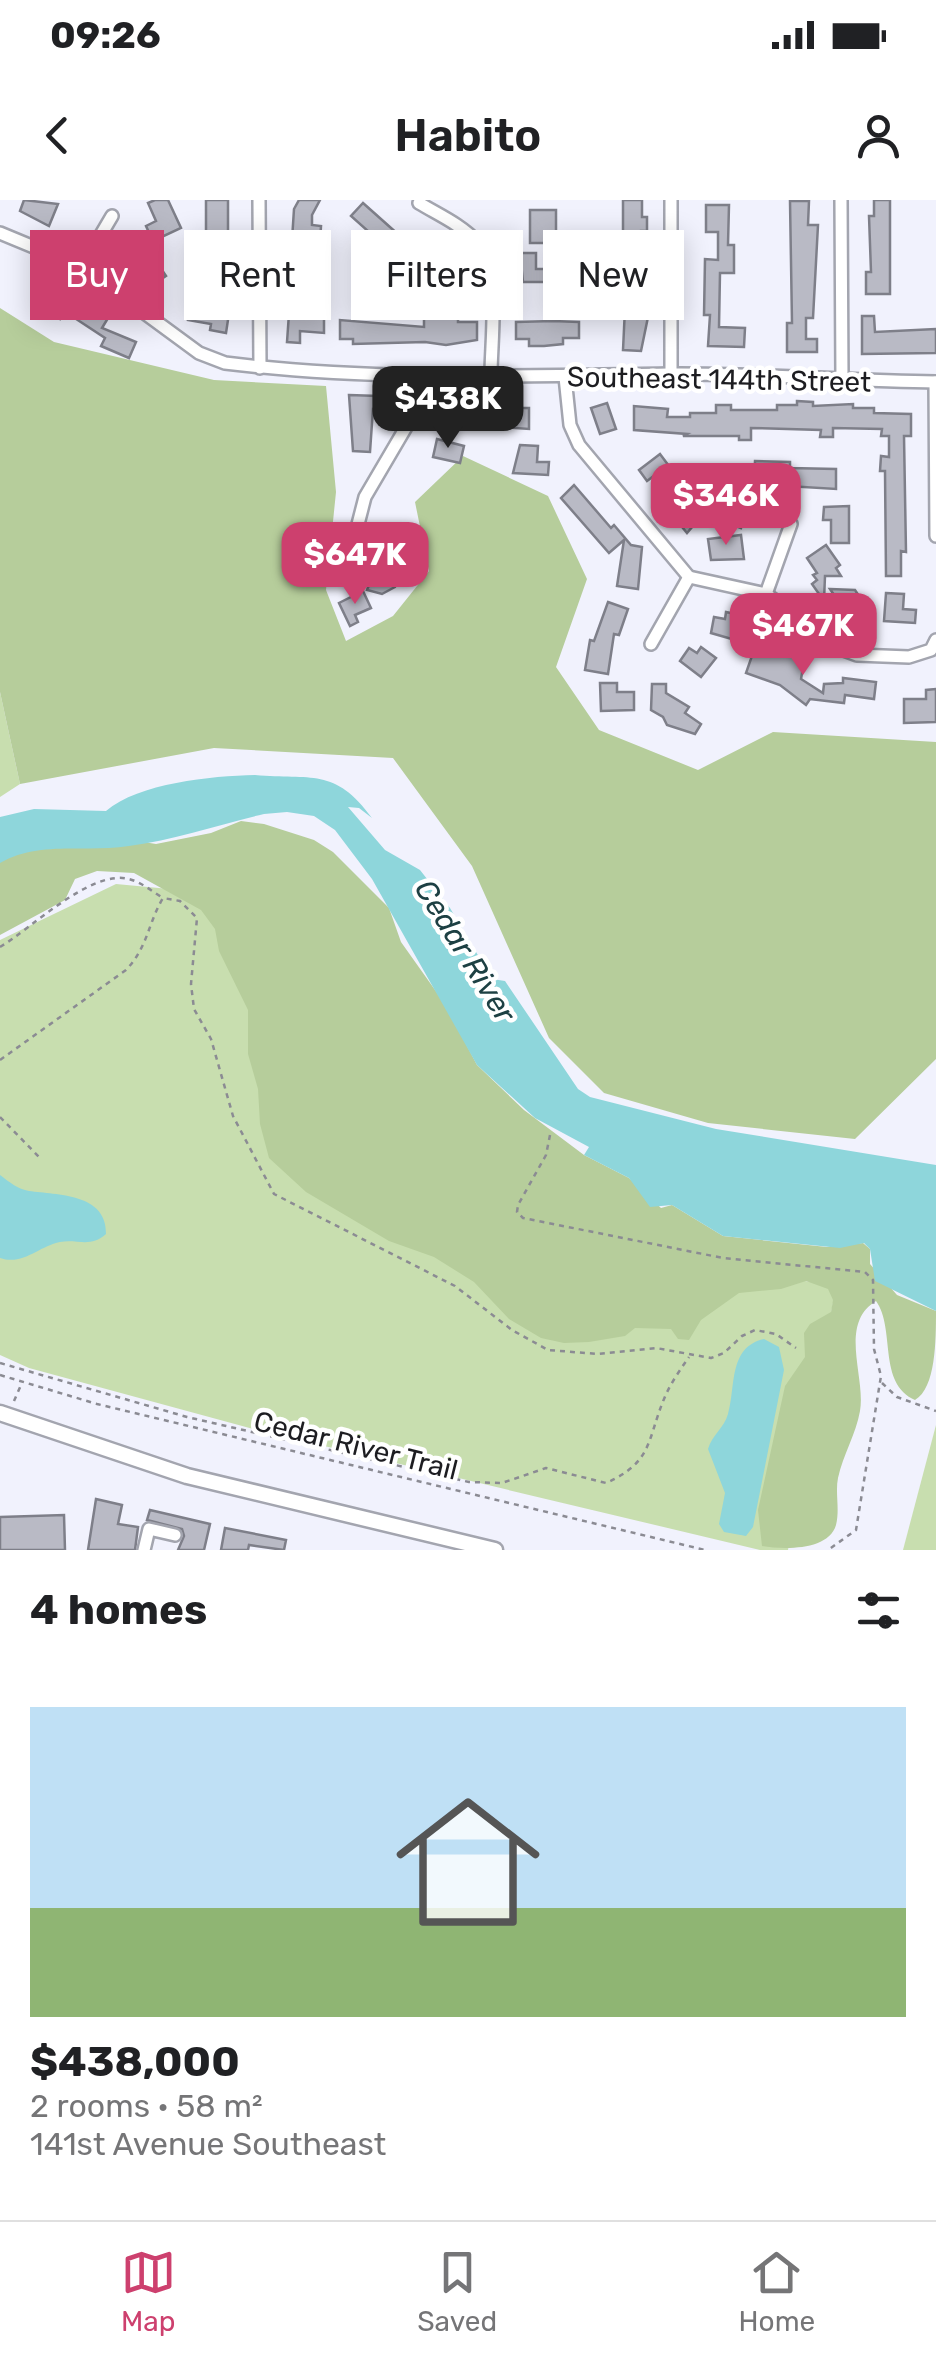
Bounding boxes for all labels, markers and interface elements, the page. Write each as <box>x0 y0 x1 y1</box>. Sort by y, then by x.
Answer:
text: 09:26 <box>50 12 161 58</box>
icon: back <box>30 108 85 163</box>
icon: person <box>851 108 906 163</box>
text: Habito <box>395 109 541 162</box>
chip: Buy <box>30 230 164 320</box>
chip: Rent <box>184 230 331 320</box>
chip: Filters <box>351 230 523 320</box>
chip: New <box>543 230 684 320</box>
street label: Southeast 144th Street <box>567 360 871 399</box>
pin: $438K <box>378 366 518 451</box>
text: $438K <box>394 379 502 417</box>
pin: $346K <box>656 463 796 548</box>
text: $346K <box>673 476 779 514</box>
pin: $647K <box>285 522 425 607</box>
text: $647K <box>304 535 406 573</box>
pin: $467K <box>733 593 873 678</box>
text: $467K <box>752 606 854 644</box>
water label: Cedar River <box>407 873 524 1030</box>
street label: Cedar River Trail <box>251 1404 461 1487</box>
icon: filters <box>851 1583 906 1638</box>
text: 4 homes <box>30 1585 207 1635</box>
icon: home <box>378 1772 558 1952</box>
text: $438,000 <box>30 2037 240 2087</box>
text: 2 rooms · 58 m² <box>30 2087 263 2125</box>
text: 141st Avenue Southeast <box>30 2125 386 2163</box>
tab: Map <box>121 2245 176 2338</box>
tab: Saved <box>417 2245 497 2338</box>
tab: Home <box>739 2245 815 2338</box>

